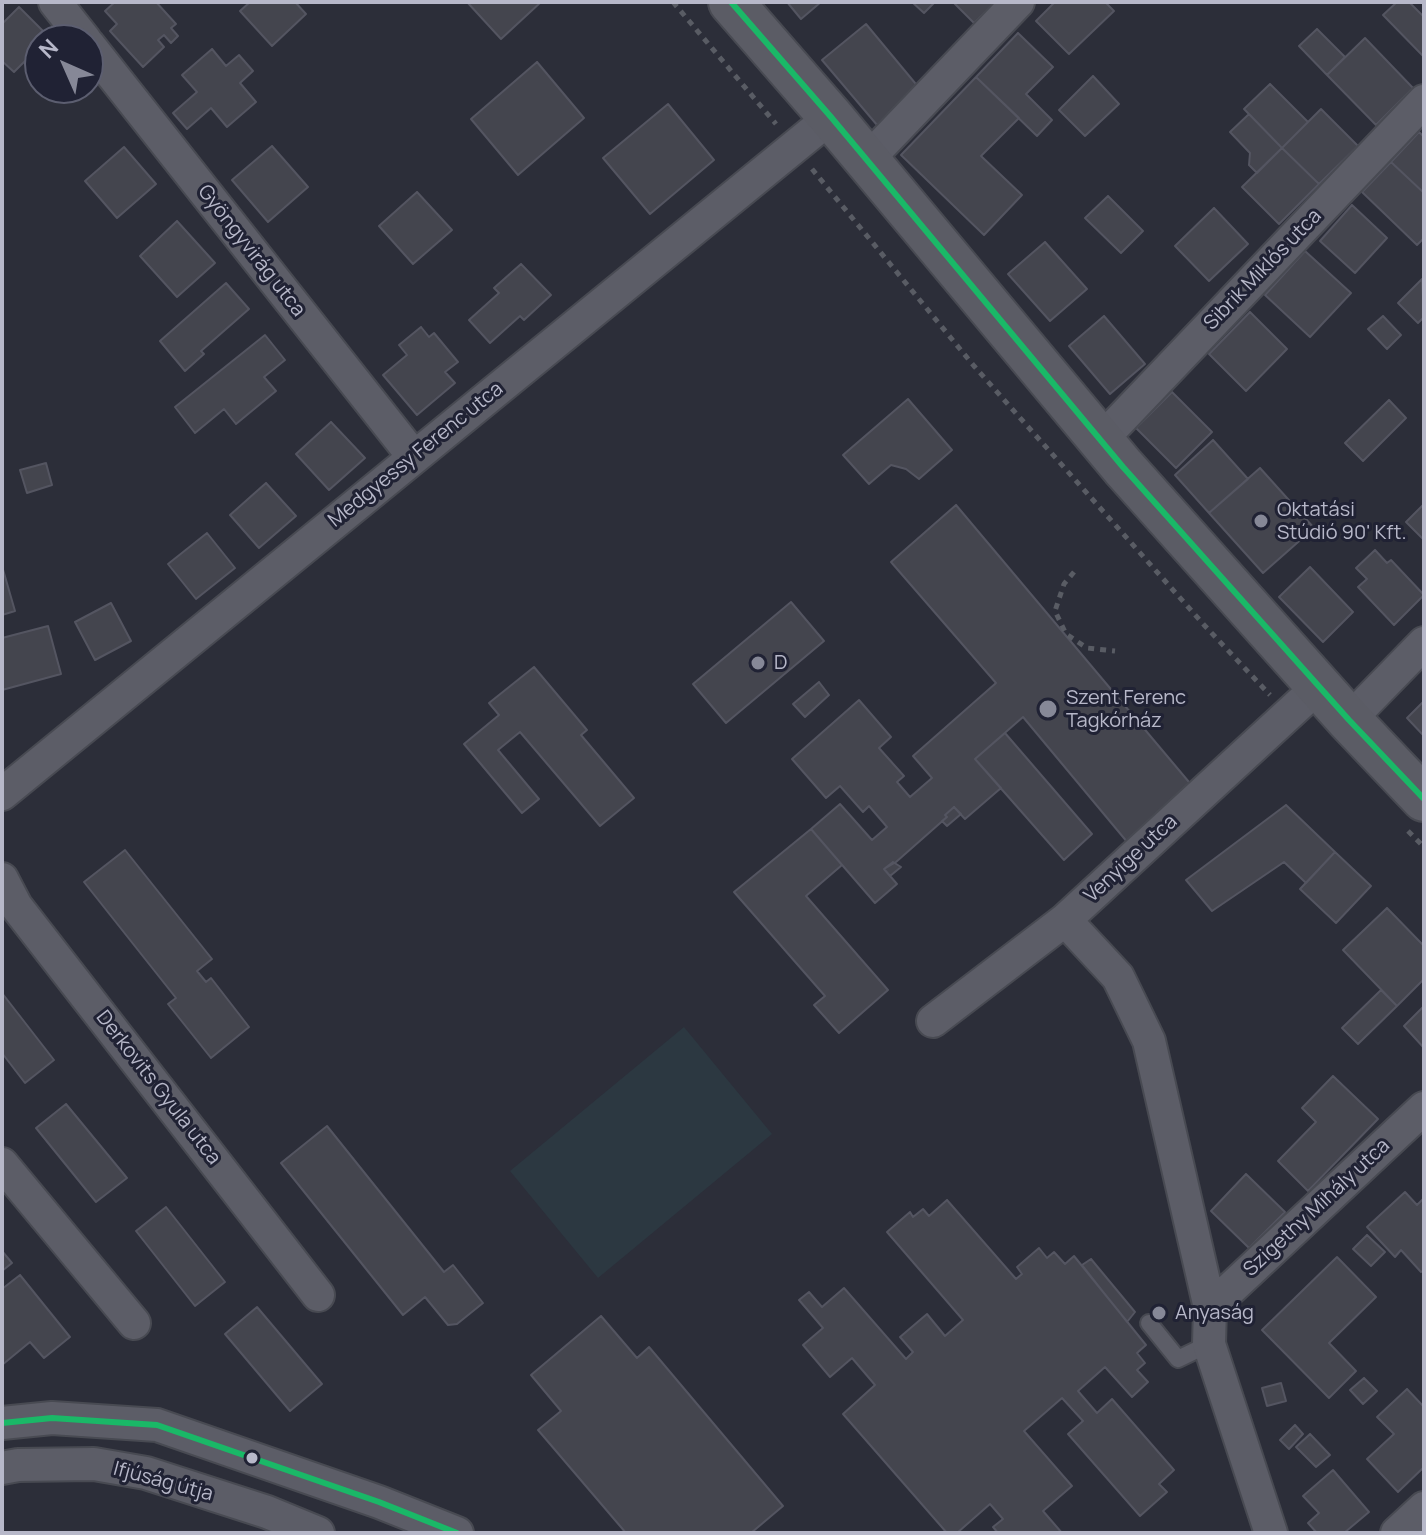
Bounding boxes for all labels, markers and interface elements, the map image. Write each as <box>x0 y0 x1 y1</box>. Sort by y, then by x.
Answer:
north arrow <box>24 24 104 104</box>
text: N <box>32 32 65 65</box>
street label: Gyöngyvirág utca <box>192 180 310 322</box>
street label: Sibrik Miklós utca <box>1199 205 1327 335</box>
street label: Medgyessy Ferenc utca <box>324 377 508 533</box>
place label: Oktatási Stúdió 90' Kft. <box>1277 498 1406 545</box>
marker: Oktatási Stúdió 90' Kft. <box>1252 512 1270 530</box>
place label: D <box>774 651 787 675</box>
marker: D <box>749 654 767 672</box>
place label: Szent Ferenc Tagkórház <box>1066 686 1186 733</box>
marker: Szent Ferenc Tagkórház <box>1037 698 1059 720</box>
street label: Venyige utca <box>1080 810 1182 908</box>
street label: Derkovits Gyula utca <box>90 1006 226 1170</box>
street label: Szigethy Mihály utca <box>1239 1134 1395 1282</box>
place label: Anyaság <box>1175 1301 1254 1325</box>
marker: Anyaság <box>1150 1304 1168 1322</box>
unlabelled marker <box>244 1450 260 1466</box>
street label: Ifjúság útja <box>111 1457 215 1507</box>

